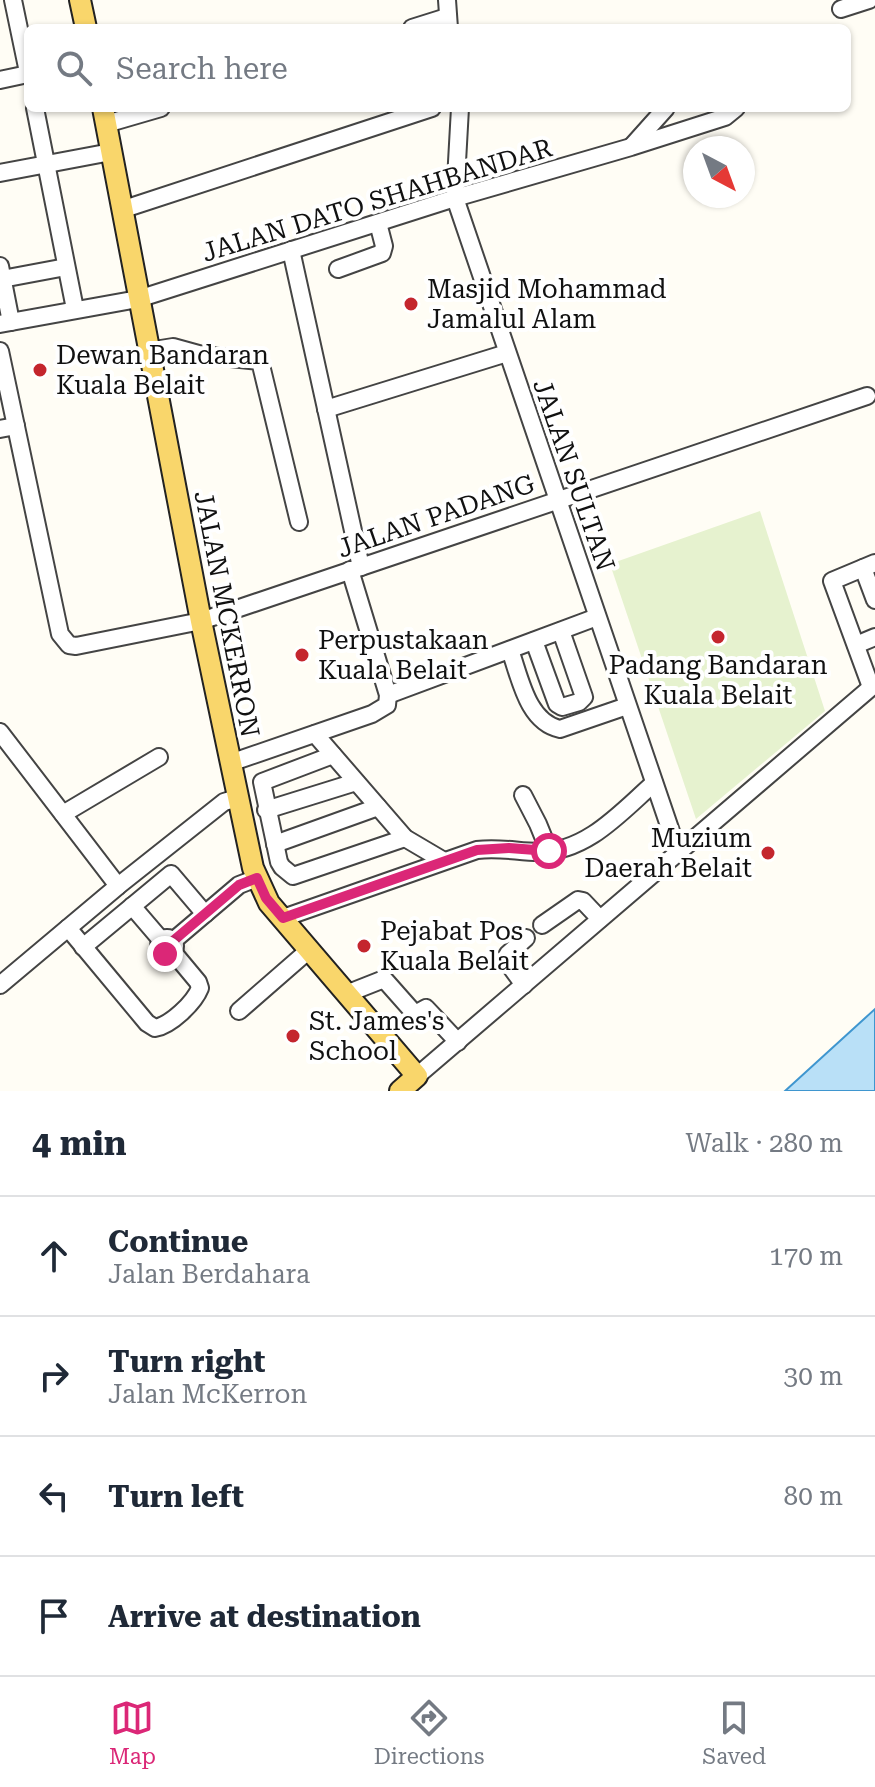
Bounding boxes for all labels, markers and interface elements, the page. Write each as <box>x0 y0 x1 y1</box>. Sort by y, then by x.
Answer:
search box <box>24 24 851 112</box>
icon: search <box>52 46 96 90</box>
text: Search here <box>116 51 288 86</box>
street label: JALAN DATO SHAHBANDAR <box>198 132 556 268</box>
north arrow <box>683 136 755 208</box>
place label: Masjid Mohammad Jamalul Alam <box>427 274 667 334</box>
marker: Masjid Mohammad Jamalul Alam <box>402 295 420 313</box>
place label: Dewan Bandaran Kuala Belait <box>56 340 269 400</box>
marker: Dewan Bandaran Kuala Belait <box>31 361 49 379</box>
street label: JALAN SULTAN <box>527 375 621 575</box>
street label: JALAN PADANG <box>334 468 538 564</box>
street label: JALAN MCKERRON <box>188 488 266 740</box>
place label: Perpustakaan Kuala Belait <box>318 625 489 685</box>
marker: Padang Bandaran Kuala Belait <box>709 628 727 646</box>
marker: Perpustakaan Kuala Belait <box>293 646 311 664</box>
place label: Padang Bandaran Kuala Belait <box>609 650 828 710</box>
place label: Muzium Daerah Belait <box>584 823 752 883</box>
route start <box>531 833 567 869</box>
marker: Muzium Daerah Belait <box>759 844 777 862</box>
place label: Pejabat Pos Kuala Belait <box>380 916 529 976</box>
route end <box>147 936 183 972</box>
marker: Pejabat Pos Kuala Belait <box>355 937 373 955</box>
place label: St. James's School <box>309 1006 444 1066</box>
marker: St. James's School <box>284 1027 302 1045</box>
text: 4 min <box>32 1123 127 1163</box>
text: Walk · 280 m <box>685 1128 843 1158</box>
text: Continue <box>108 1224 248 1259</box>
icon: ahead <box>32 1234 76 1278</box>
text: 170 m <box>769 1241 843 1271</box>
text: Jalan Berdahara <box>108 1259 310 1289</box>
text: Turn right <box>108 1344 265 1379</box>
icon: right <box>32 1354 76 1398</box>
text: 30 m <box>784 1361 843 1391</box>
text: Jalan McKerron <box>108 1379 307 1409</box>
icon: left <box>32 1474 76 1518</box>
text: Turn left <box>108 1479 244 1514</box>
text: 80 m <box>784 1481 843 1511</box>
icon: arrive <box>32 1594 76 1638</box>
text: Arrive at destination <box>108 1599 421 1634</box>
tab: Map <box>109 1696 156 1769</box>
tab: Directions <box>374 1696 485 1769</box>
tab: Saved <box>702 1696 766 1769</box>

